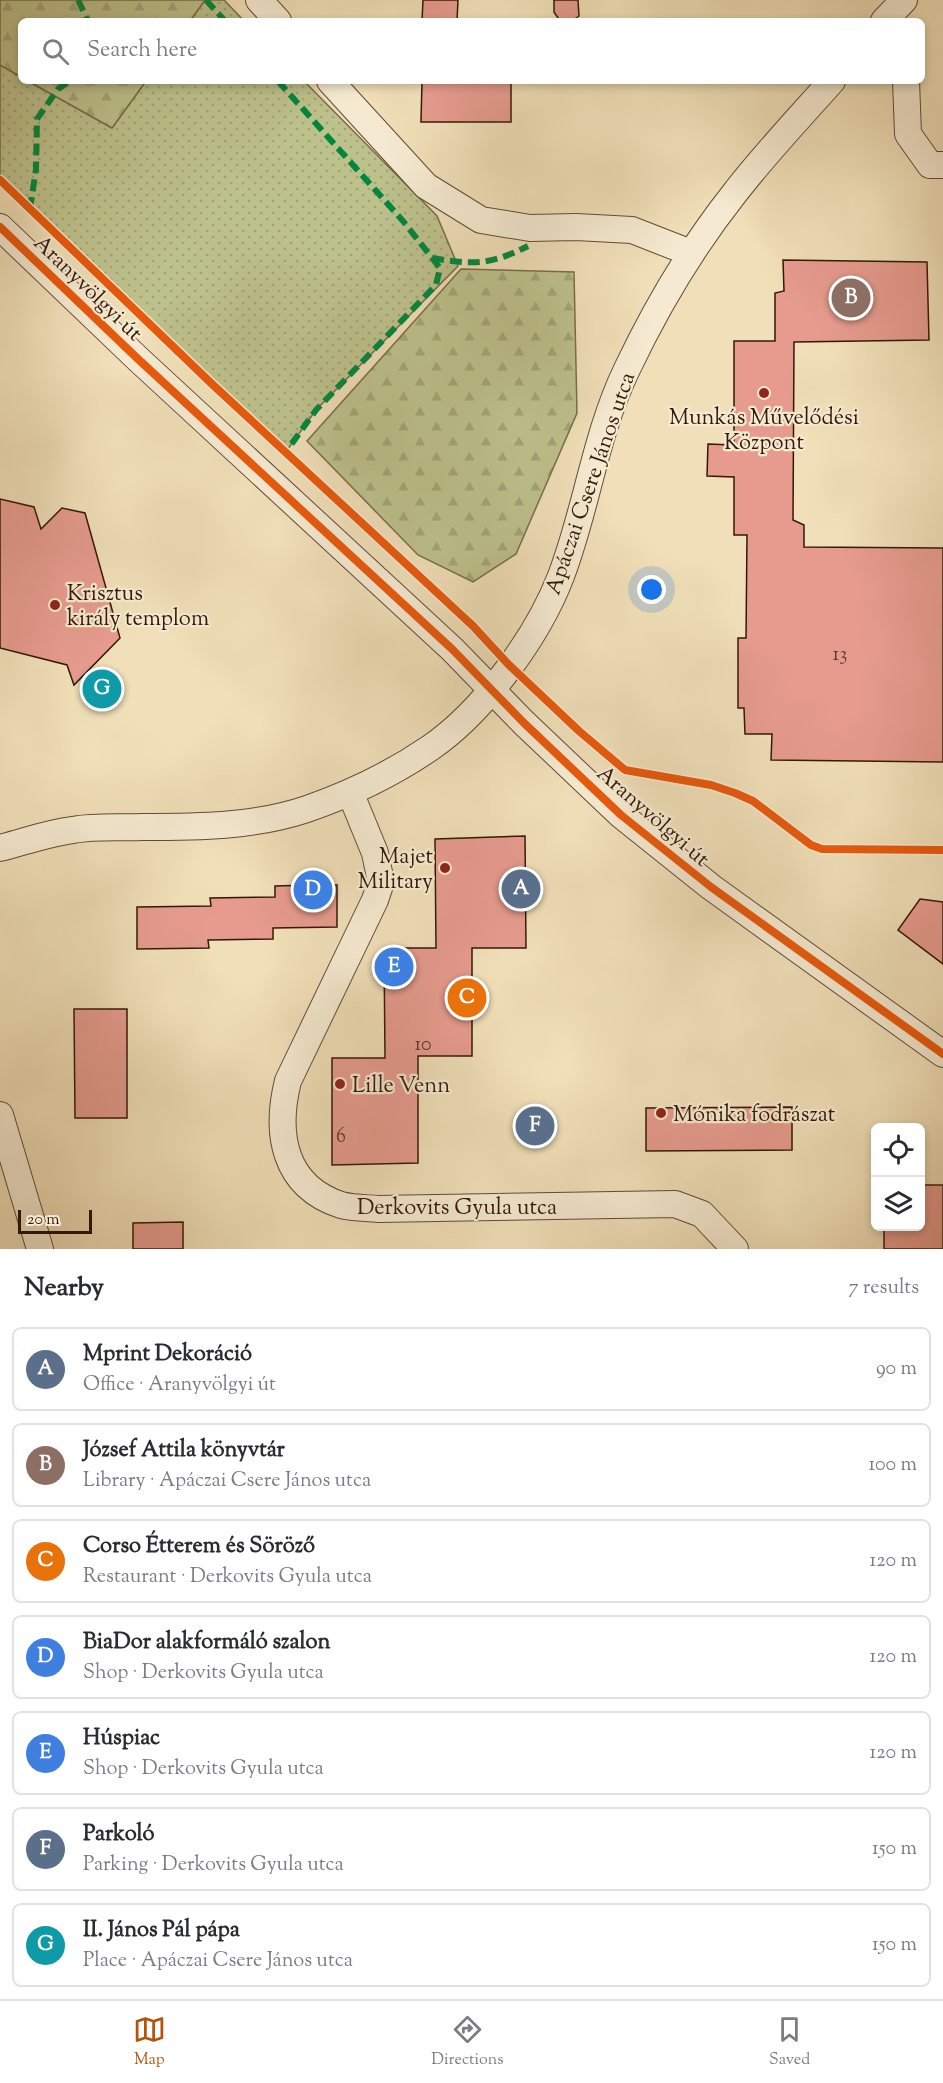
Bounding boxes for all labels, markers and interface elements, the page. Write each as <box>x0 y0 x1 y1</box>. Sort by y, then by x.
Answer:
search box <box>18 18 925 84</box>
icon: search <box>39 35 72 68</box>
text: Search here <box>87 35 197 67</box>
street label: Aranyvölgyi út <box>25 229 149 350</box>
pin: B <box>832 276 870 320</box>
street label: Apáczai Csere János utca <box>539 368 645 600</box>
marker: Munkás Művelődési Központ <box>757 386 771 400</box>
place label: Munkás Művelődési Központ <box>669 403 859 460</box>
your location <box>637 575 666 604</box>
place label: Krisztus király templom <box>67 579 209 636</box>
marker: Krisztus király templom <box>48 598 62 612</box>
house number: 13 <box>833 641 847 670</box>
pin: G <box>82 666 122 712</box>
street label: Aranyvölgyi út <box>588 759 716 876</box>
place label: Majet Military <box>358 842 433 899</box>
marker: Majet Military <box>438 861 452 875</box>
pin: A <box>502 866 540 912</box>
pin: D <box>294 868 332 912</box>
pin: E <box>374 944 414 990</box>
pin: C <box>448 976 486 1020</box>
house number: 10 <box>414 1031 432 1060</box>
place label: Lille Venn <box>352 1071 450 1103</box>
marker: Lille Venn <box>333 1077 347 1091</box>
place label: Mónika fodrászat <box>673 1100 836 1132</box>
pin: F <box>516 1104 554 1148</box>
marker: Mónika fodrászat <box>654 1106 668 1120</box>
house number: 6 <box>336 1123 346 1152</box>
map controls <box>871 1123 925 1231</box>
button: locate <box>871 1123 925 1177</box>
button: layers <box>871 1177 925 1231</box>
street label: Derkovits Gyula utca <box>357 1193 557 1225</box>
scale bar <box>18 1207 92 1234</box>
text: 20 m <box>27 1209 60 1232</box>
text: Nearby <box>24 1270 104 1307</box>
text: 7 results <box>848 1274 919 1303</box>
text: Mprint Dekoráció <box>83 1339 252 1371</box>
text: A <box>37 1355 54 1384</box>
text: 90 m <box>876 1355 917 1384</box>
text: Office · Aranyvölgyi út <box>83 1371 276 1400</box>
text: József Attila könyvtár <box>83 1435 285 1467</box>
text: B <box>39 1451 52 1480</box>
text: 100 m <box>868 1451 917 1480</box>
text: Library · Apáczai Csere János utca <box>83 1467 371 1496</box>
text: Corso Étterem és Söröző <box>83 1531 315 1563</box>
text: C <box>37 1547 54 1576</box>
text: 120 m <box>869 1547 917 1576</box>
text: Restaurant · Derkovits Gyula utca <box>83 1563 372 1592</box>
text: BiaDor alakformáló szalon <box>83 1627 331 1659</box>
text: D <box>38 1643 53 1672</box>
text: 120 m <box>869 1643 917 1672</box>
text: Shop · Derkovits Gyula utca <box>83 1659 324 1688</box>
text: Húspiac <box>83 1723 160 1755</box>
text: E <box>39 1739 52 1768</box>
text: 120 m <box>869 1739 917 1768</box>
text: Shop · Derkovits Gyula utca <box>83 1755 324 1784</box>
text: Parkoló <box>83 1819 155 1851</box>
text: F <box>40 1835 51 1864</box>
text: 150 m <box>872 1835 917 1864</box>
text: Parking · Derkovits Gyula utca <box>83 1851 344 1880</box>
text: II. János Pál pápa <box>83 1915 240 1947</box>
text: G <box>37 1931 54 1960</box>
text: 150 m <box>872 1931 917 1960</box>
text: Place · Apáczai Csere János utca <box>83 1947 353 1976</box>
tab: Map <box>133 2013 166 2072</box>
tab: Directions <box>431 2013 504 2072</box>
tab: Saved <box>769 2013 810 2072</box>

